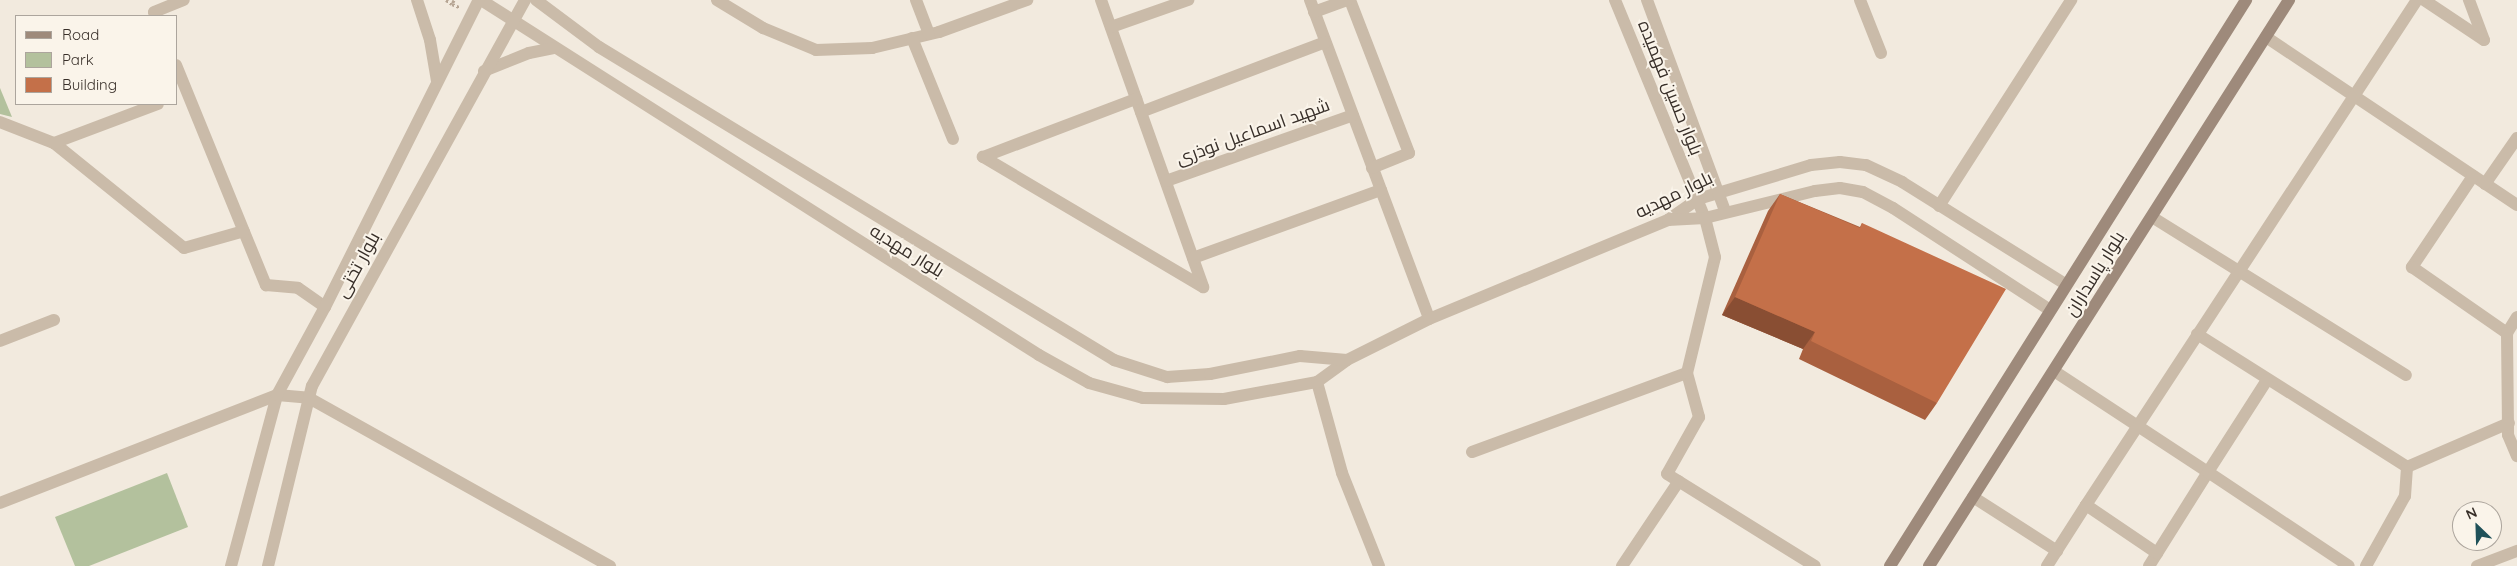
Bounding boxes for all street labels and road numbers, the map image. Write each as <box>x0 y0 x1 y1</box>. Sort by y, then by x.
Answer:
street label: بلوار حسین فهمیده <box>1633 17 1707 159</box>
street label: شهید اسماعیل نوذری <box>1173 94 1333 170</box>
street label: بلوار مهدیه <box>1632 167 1716 223</box>
street label: بلوار مهدیه <box>866 220 948 282</box>
street label: بلوار پاسداران <box>2060 227 2130 321</box>
street label: بلوار تختی <box>331 228 385 302</box>

